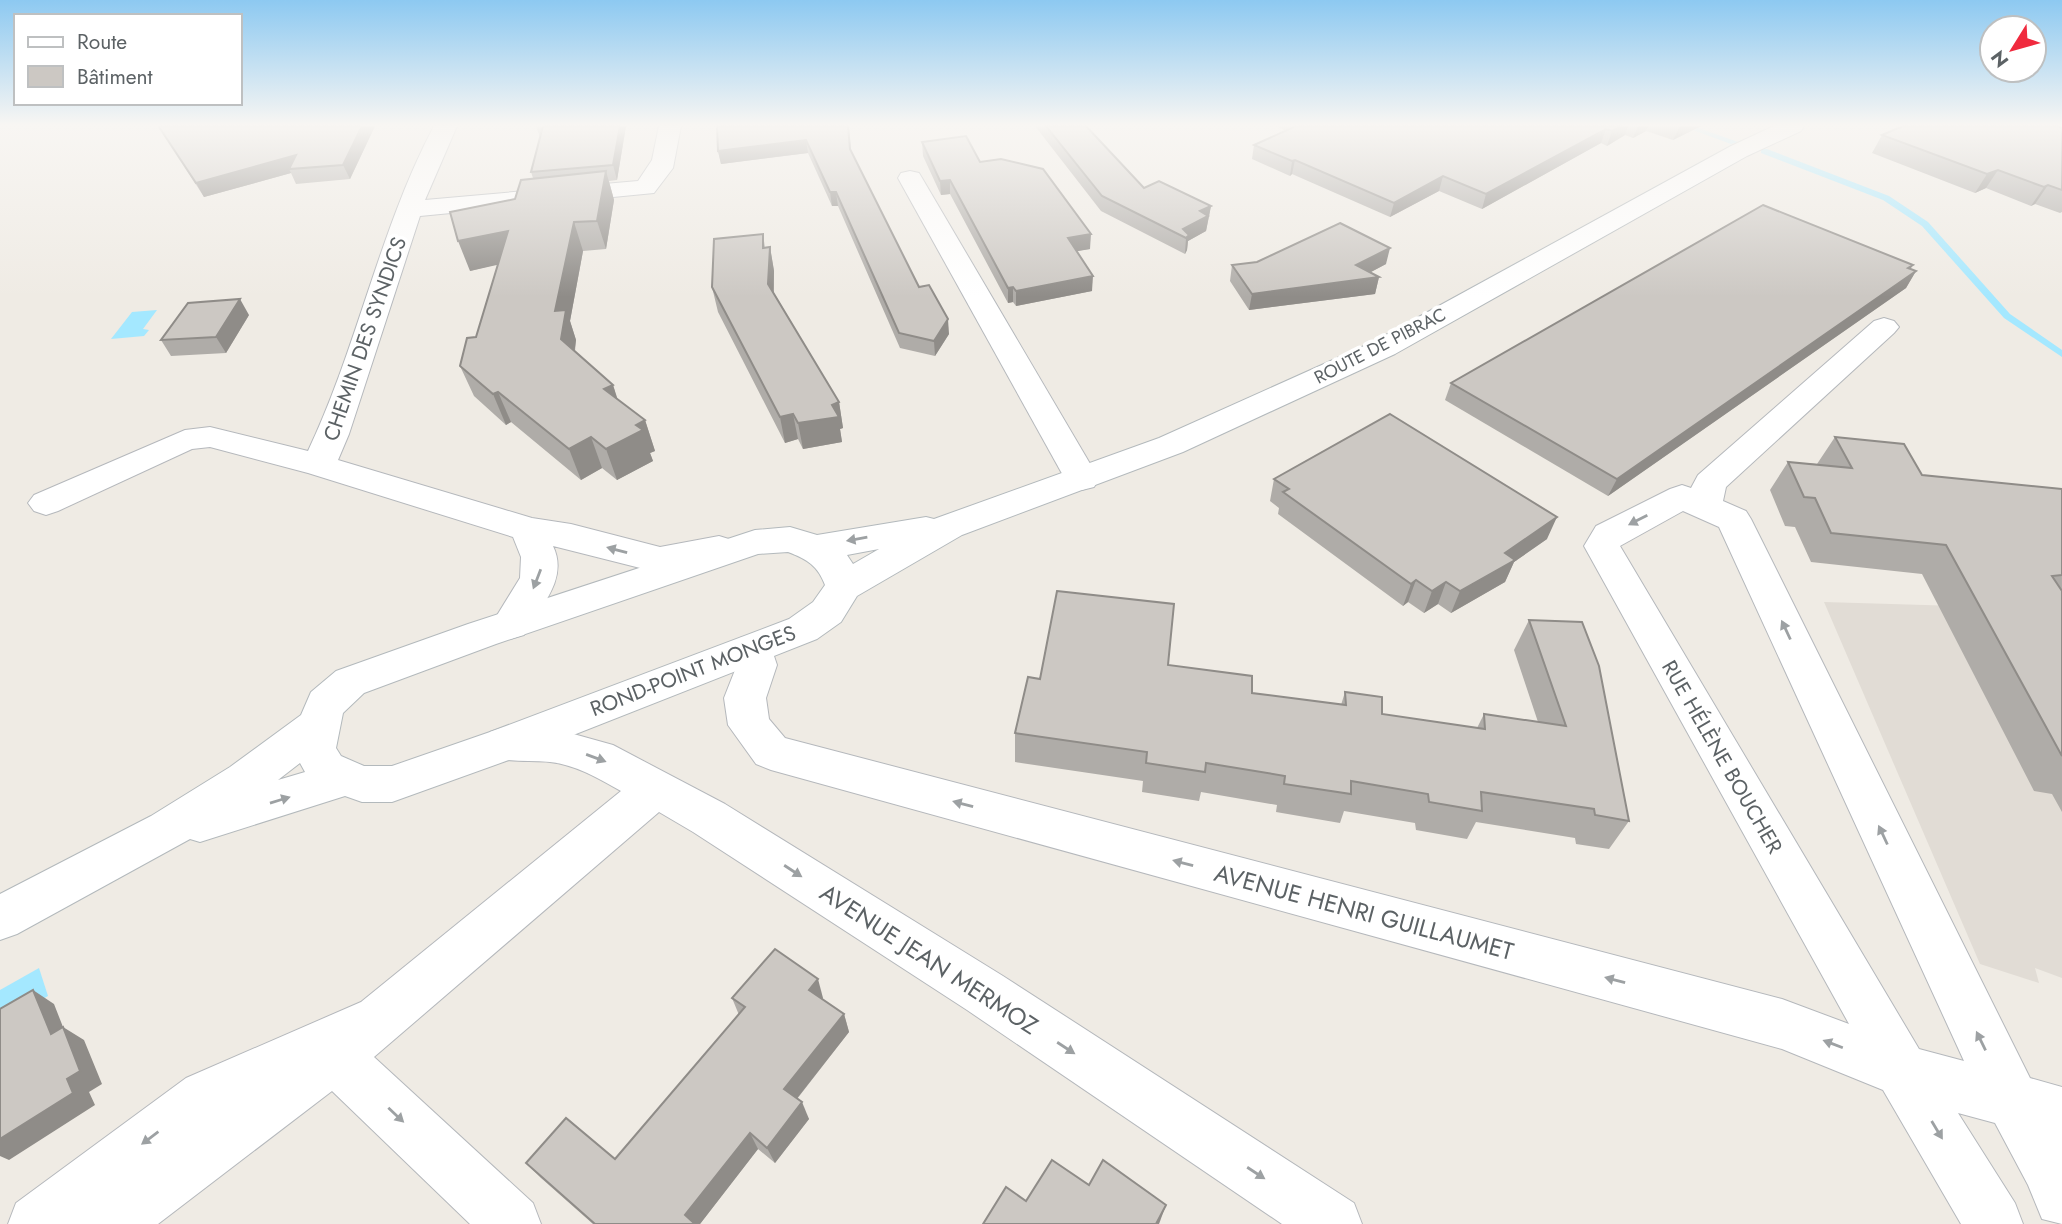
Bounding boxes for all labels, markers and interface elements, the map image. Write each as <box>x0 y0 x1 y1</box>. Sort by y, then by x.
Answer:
legend <box>14 14 242 105</box>
north arrow <box>1978 14 2048 84</box>
text: Route <box>77 27 127 57</box>
text: N <box>1984 45 2015 73</box>
text: Bâtiment <box>77 62 153 92</box>
street label: CHEMIN DES SYNDICS <box>316 233 414 445</box>
street label: ROUTE DE PIBRAC <box>1310 302 1450 390</box>
one-way arrow <box>1628 514 1648 526</box>
one-way arrow <box>846 534 868 545</box>
one-way arrow <box>606 544 627 554</box>
one-way arrow <box>531 569 542 590</box>
street label: ROND-POINT MONGES <box>586 618 800 724</box>
one-way arrow <box>1780 620 1792 640</box>
street label: RUE HÉLÈNE BOUCHER <box>1654 655 1790 859</box>
one-way arrow <box>585 753 606 764</box>
one-way arrow <box>270 794 291 804</box>
one-way arrow <box>952 798 974 809</box>
one-way arrow <box>1878 825 1889 845</box>
street label: AVENUE HENRI GUILLAUMET <box>1210 855 1518 969</box>
one-way arrow <box>1171 857 1193 868</box>
one-way arrow <box>783 864 802 877</box>
street label: AVENUE JEAN MERMOZ <box>813 875 1045 1043</box>
one-way arrow <box>1604 974 1625 984</box>
one-way arrow <box>1975 1031 1987 1051</box>
one-way arrow <box>1822 1039 1843 1050</box>
one-way arrow <box>1056 1041 1076 1054</box>
one-way arrow <box>387 1106 404 1122</box>
one-way arrow <box>1931 1120 1943 1139</box>
one-way arrow <box>141 1131 159 1145</box>
one-way arrow <box>1247 1166 1265 1180</box>

